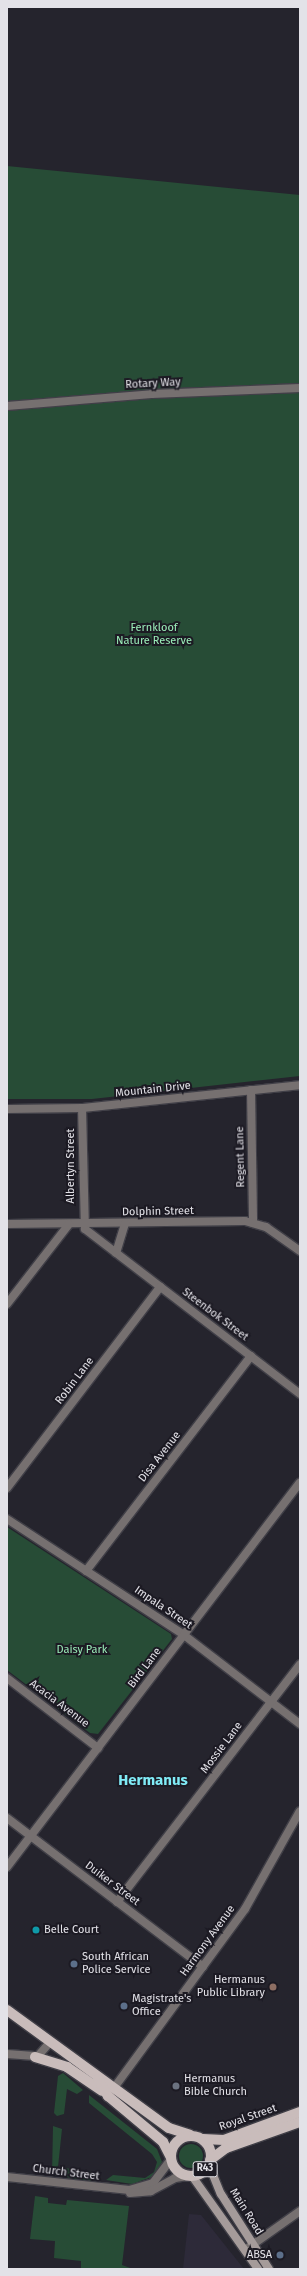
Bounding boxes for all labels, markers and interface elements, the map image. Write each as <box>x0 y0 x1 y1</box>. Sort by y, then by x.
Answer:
street label: Rotary Way <box>125 376 181 392</box>
park label: Fernkloof Nature Reserve <box>116 622 192 648</box>
street label: Mountain Drive <box>115 1079 191 1101</box>
street label: Regent Lane <box>234 1126 248 1188</box>
street label: Albertyn Street <box>64 1129 78 1203</box>
street label: Dolphin Street <box>122 1205 194 1219</box>
street label: Steenbok Street <box>179 1286 251 1344</box>
street label: Robin Lane <box>53 1355 97 1407</box>
street label: Disa Avenue <box>136 1429 184 1485</box>
street label: Impala Street <box>132 1584 194 1632</box>
park label: Daisy Park <box>57 1643 107 1657</box>
street label: Bird Lane <box>126 1645 164 1691</box>
street label: Acacia Avenue <box>27 1677 91 1731</box>
street label: Mossie Lane <box>198 1720 246 1776</box>
district label: Hermanus <box>118 1772 188 1790</box>
street label: Duiker Street <box>82 1859 142 1909</box>
street label: Harmony Avenue <box>178 1903 238 1979</box>
place label: Belle Court <box>44 1923 99 1937</box>
marker: Belle Court <box>31 1925 41 1935</box>
place label: South African Police Service <box>82 1951 151 1977</box>
marker: South African Police Service <box>69 1959 79 1969</box>
place label: Hermanus Public Library <box>197 1974 265 2000</box>
marker: Hermanus Public Library <box>268 1982 278 1992</box>
place label: Magistrate's Office <box>132 1993 191 2019</box>
marker: Magistrate's Office <box>119 2001 129 2011</box>
place label: Hermanus Bible Church <box>184 2073 247 2099</box>
marker: Hermanus Bible Church <box>171 2081 181 2091</box>
street label: Royal Street <box>218 2102 278 2134</box>
road number: R43 <box>192 2161 218 2177</box>
street label: Church Street <box>32 2162 100 2184</box>
street label: Main Road <box>227 2186 265 2238</box>
place label: ABSA <box>247 2248 272 2262</box>
marker: ABSA <box>275 2250 285 2260</box>

